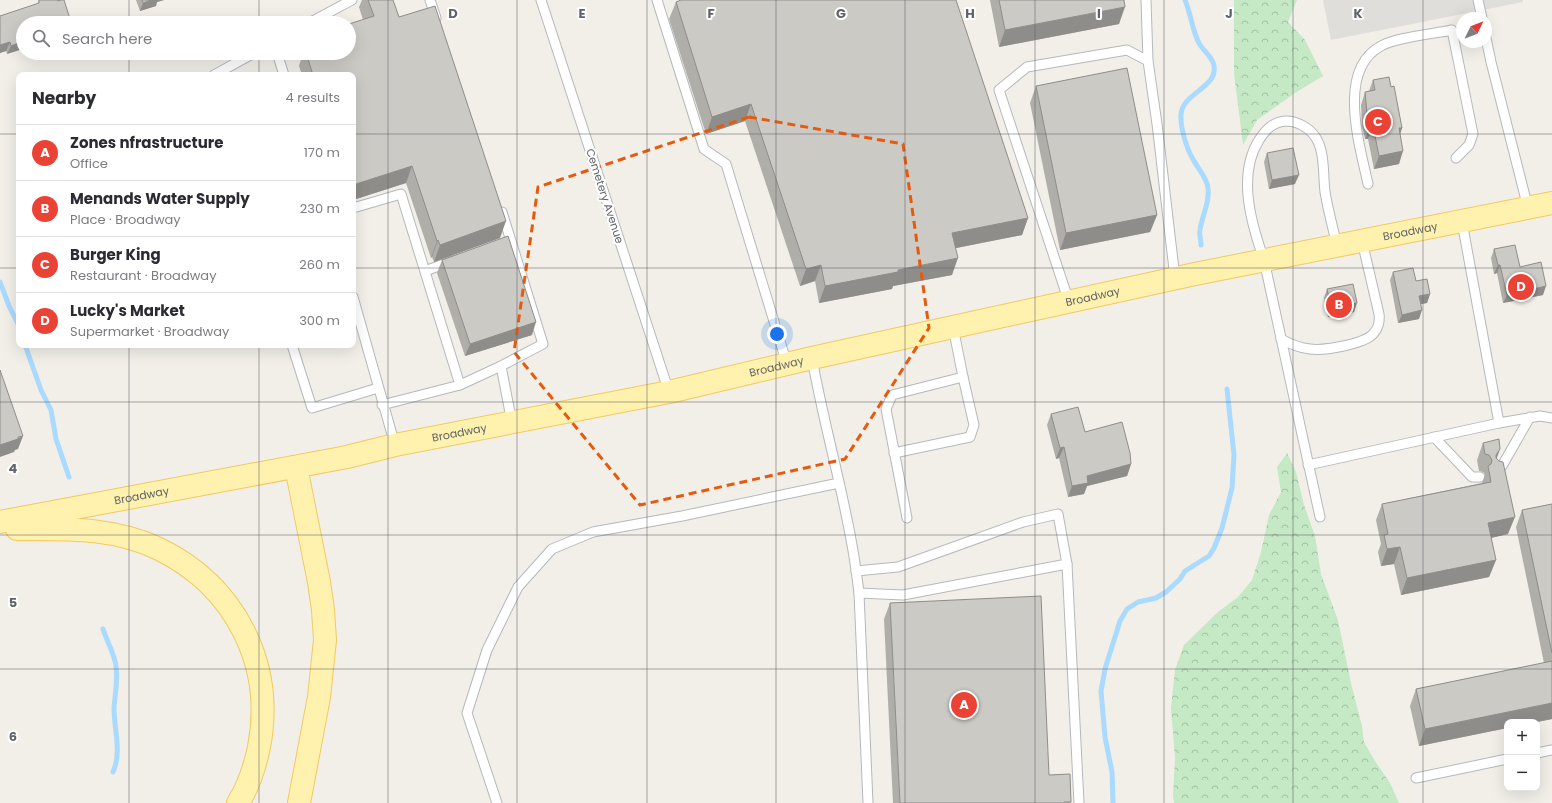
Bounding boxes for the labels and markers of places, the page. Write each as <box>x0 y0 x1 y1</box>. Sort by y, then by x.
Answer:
pin: C <box>1365 107 1391 137</box>
pin: D <box>1508 272 1534 302</box>
pin: B <box>1326 290 1352 320</box>
pin: A <box>951 690 977 720</box>

